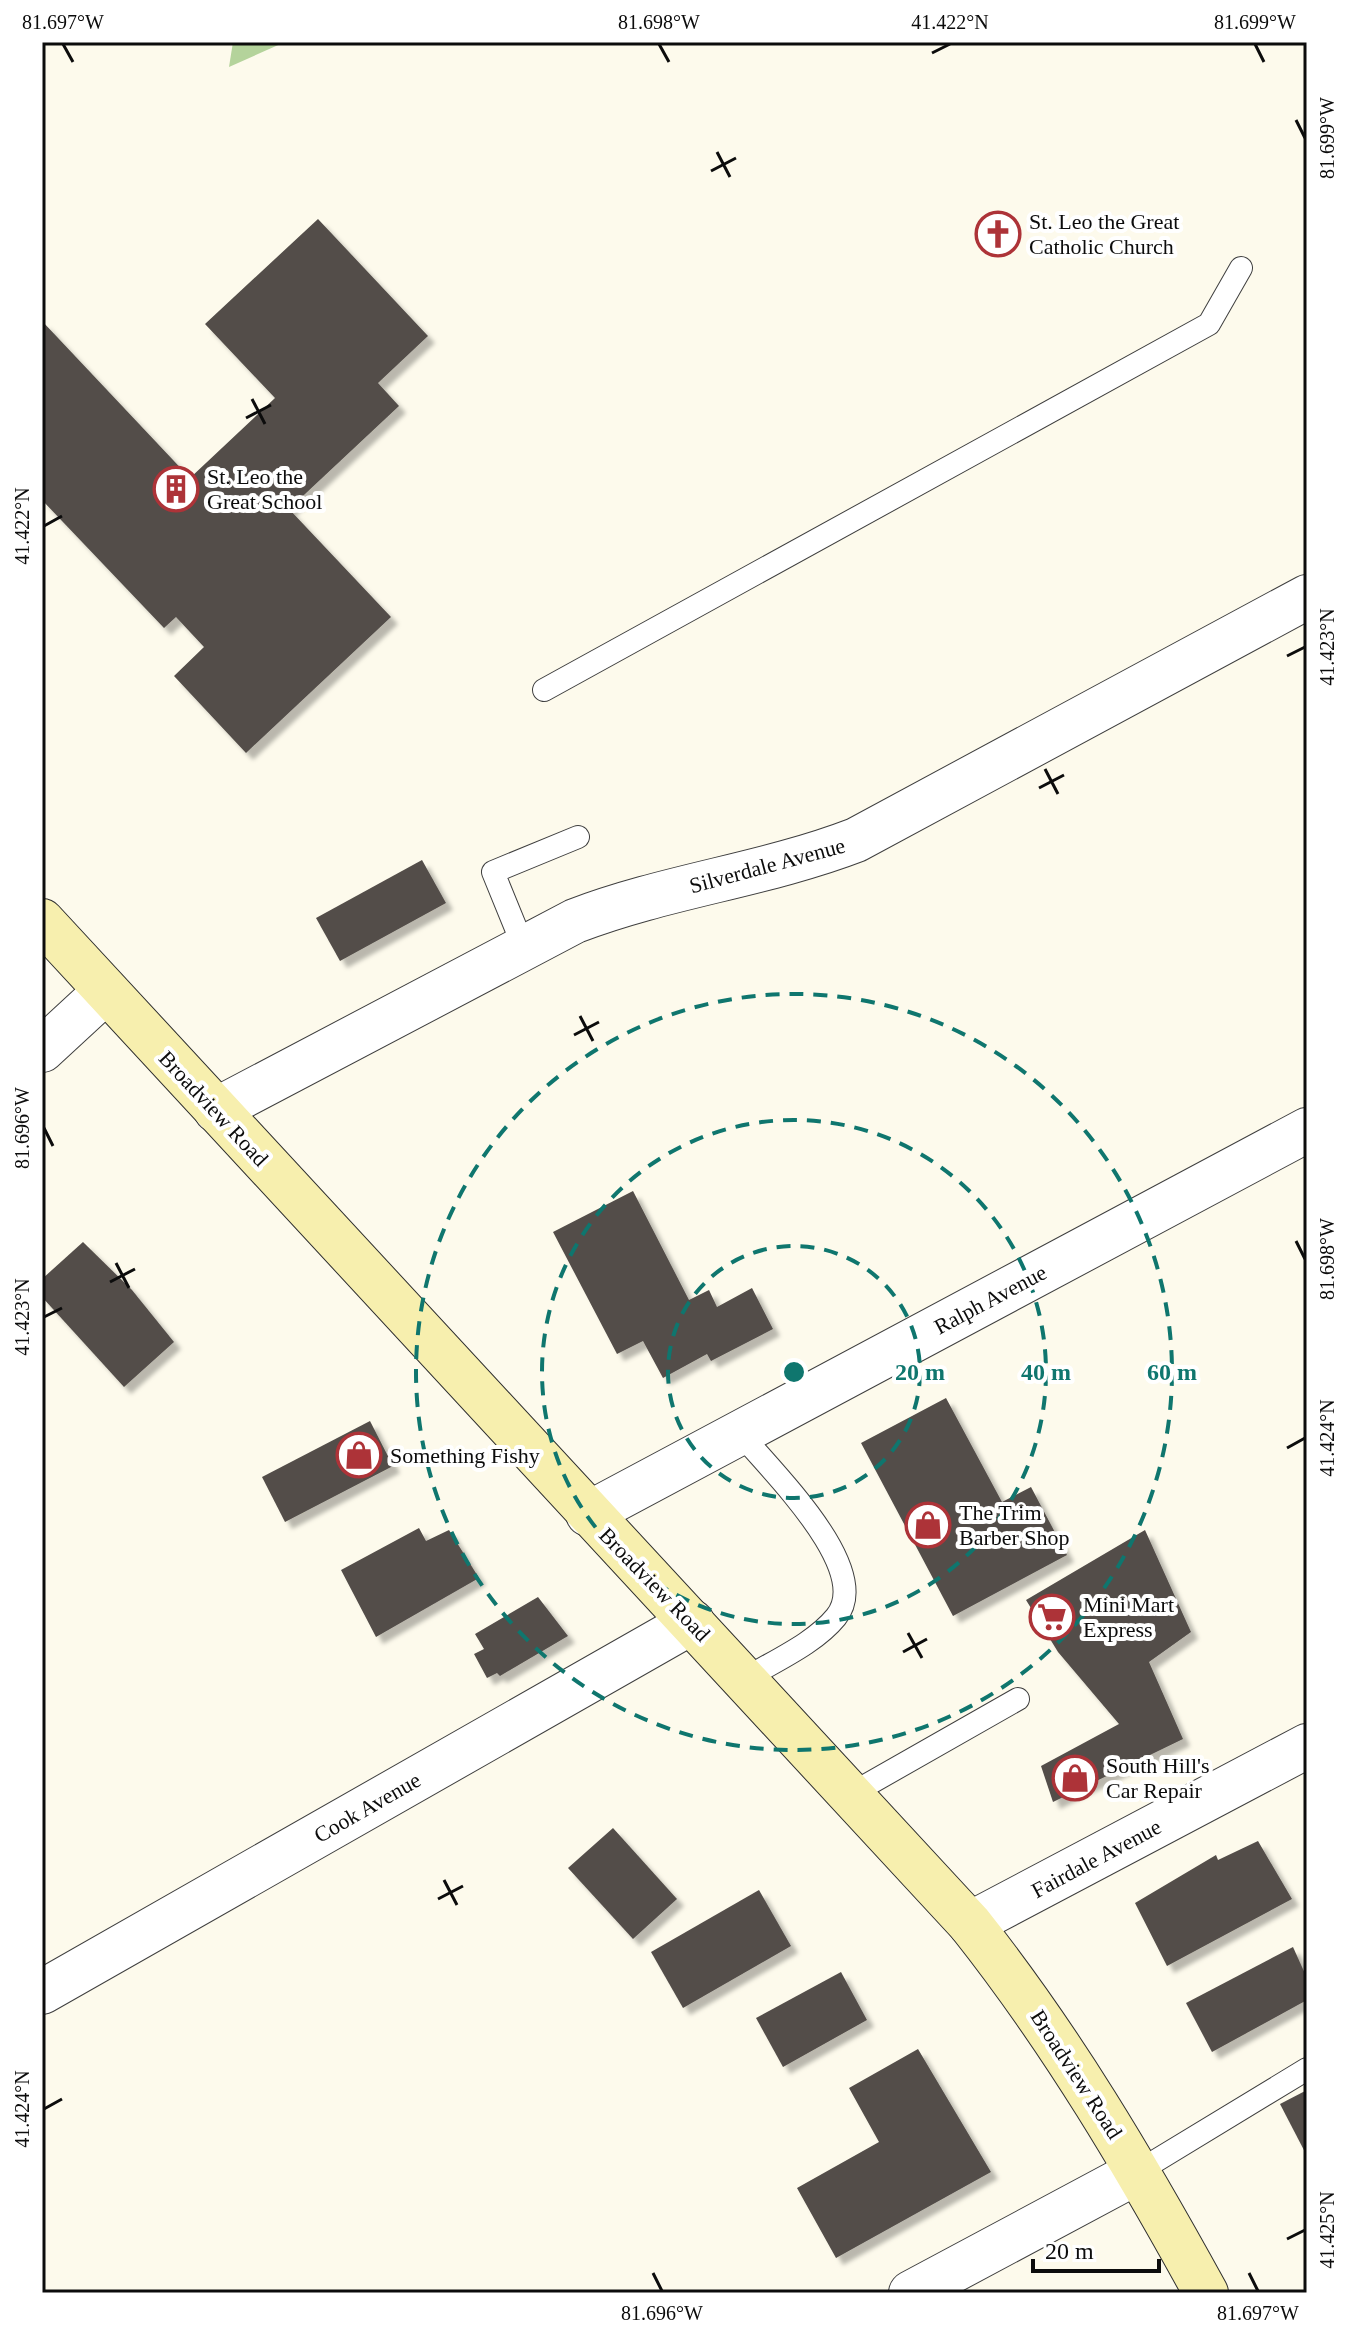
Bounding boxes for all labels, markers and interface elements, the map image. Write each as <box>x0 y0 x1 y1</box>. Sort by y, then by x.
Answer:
text: 81.697°W <box>22 11 104 33</box>
text: 81.698°W <box>618 11 700 33</box>
text: 41.422°N <box>911 11 989 33</box>
text: 81.699°W <box>1214 11 1296 33</box>
text: 81.699°W <box>1316 97 1338 179</box>
place label: St. Leo the Great Catholic Church <box>1029 209 1179 259</box>
church icon: St. Leo the Great Catholic Church <box>974 210 1022 258</box>
place label: St. Leo the Great School <box>207 464 322 514</box>
building icon: St. Leo the Great School <box>152 465 200 513</box>
text: 41.422°N <box>11 487 33 565</box>
text: 41.423°N <box>1316 608 1338 686</box>
street label: Silverdale Avenue <box>686 833 848 898</box>
street label: Broadview Road <box>154 1046 273 1171</box>
text: 81.696°W <box>11 1087 33 1169</box>
text: 81.698°W <box>1316 1218 1338 1300</box>
street label: Ralph Avenue <box>930 1259 1051 1339</box>
text: 41.423°N <box>11 1278 33 1356</box>
centre of rings <box>780 1358 808 1386</box>
text: 20 m <box>895 1359 945 1385</box>
text: 40 m <box>1021 1359 1071 1385</box>
text: 60 m <box>1147 1359 1197 1385</box>
text: 41.424°N <box>1316 1399 1338 1477</box>
shop icon: Something Fishy <box>335 1431 383 1479</box>
place label: Something Fishy <box>390 1443 540 1468</box>
place label: The Trim Barber Shop <box>959 1500 1070 1550</box>
shop icon: The Trim Barber Shop <box>904 1501 952 1549</box>
street label: Broadview Road <box>594 1522 715 1646</box>
place label: Mini Mart Express <box>1083 1592 1174 1642</box>
supermarket icon: Mini Mart Express <box>1028 1593 1076 1641</box>
place label: South Hill's Car Repair <box>1106 1753 1210 1803</box>
shop icon: South Hill's Car Repair <box>1051 1754 1099 1802</box>
street label: Cook Avenue <box>310 1767 425 1848</box>
street label: Fairdale Avenue <box>1027 1814 1165 1903</box>
street label: Broadview Road <box>1026 2005 1127 2143</box>
text: 41.424°N <box>11 2070 33 2148</box>
text: 41.425°N <box>1316 2191 1338 2269</box>
scale bar <box>1033 2223 1159 2273</box>
text: 20 m <box>1045 2238 1094 2264</box>
text: 81.696°W <box>621 2302 703 2324</box>
text: 81.697°W <box>1217 2302 1299 2324</box>

